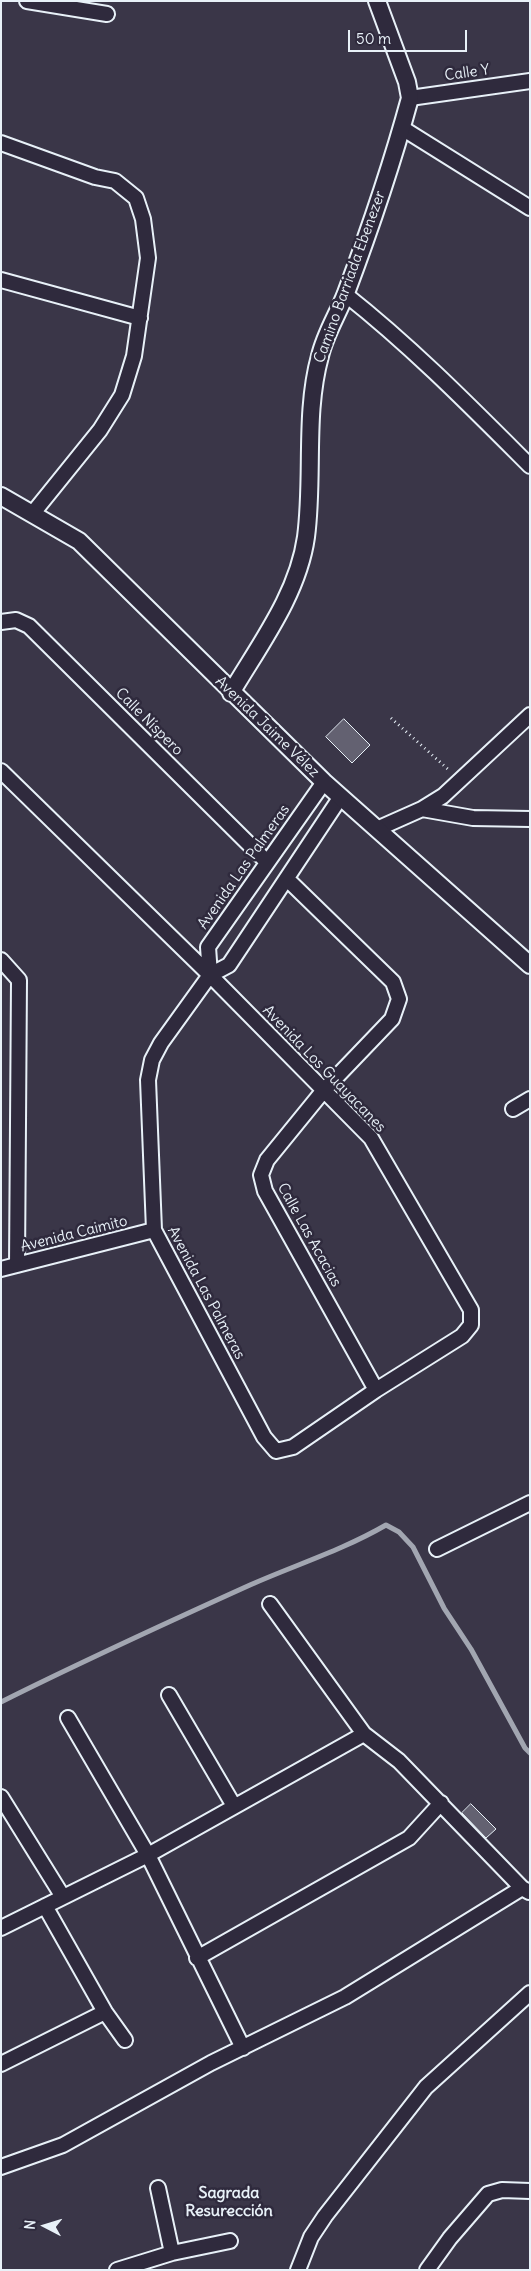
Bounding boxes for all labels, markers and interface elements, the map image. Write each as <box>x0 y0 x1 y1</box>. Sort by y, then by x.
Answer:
scale bar <box>351 20 470 52</box>
text: 50 m <box>356 29 391 48</box>
street label: Calle Y <box>443 61 491 85</box>
street label: Camino Barriada Ebenezer <box>310 188 390 366</box>
street label: Avenida Jaime Vélez <box>211 673 323 781</box>
street label: Calle Níspero <box>111 684 187 760</box>
street label: Avenida Las Palmeras <box>194 801 294 933</box>
street label: Avenida Los Guayacanes <box>259 1002 389 1136</box>
street label: Calle Las Acacias <box>273 1180 345 1290</box>
street label: Avenida Caimito <box>19 1212 129 1256</box>
street label: Avenida Las Palmeras <box>163 1223 249 1363</box>
district label: Sagrada Resurección <box>185 2183 273 2221</box>
north arrow <box>20 2201 70 2251</box>
text: N <box>21 2219 39 2230</box>

